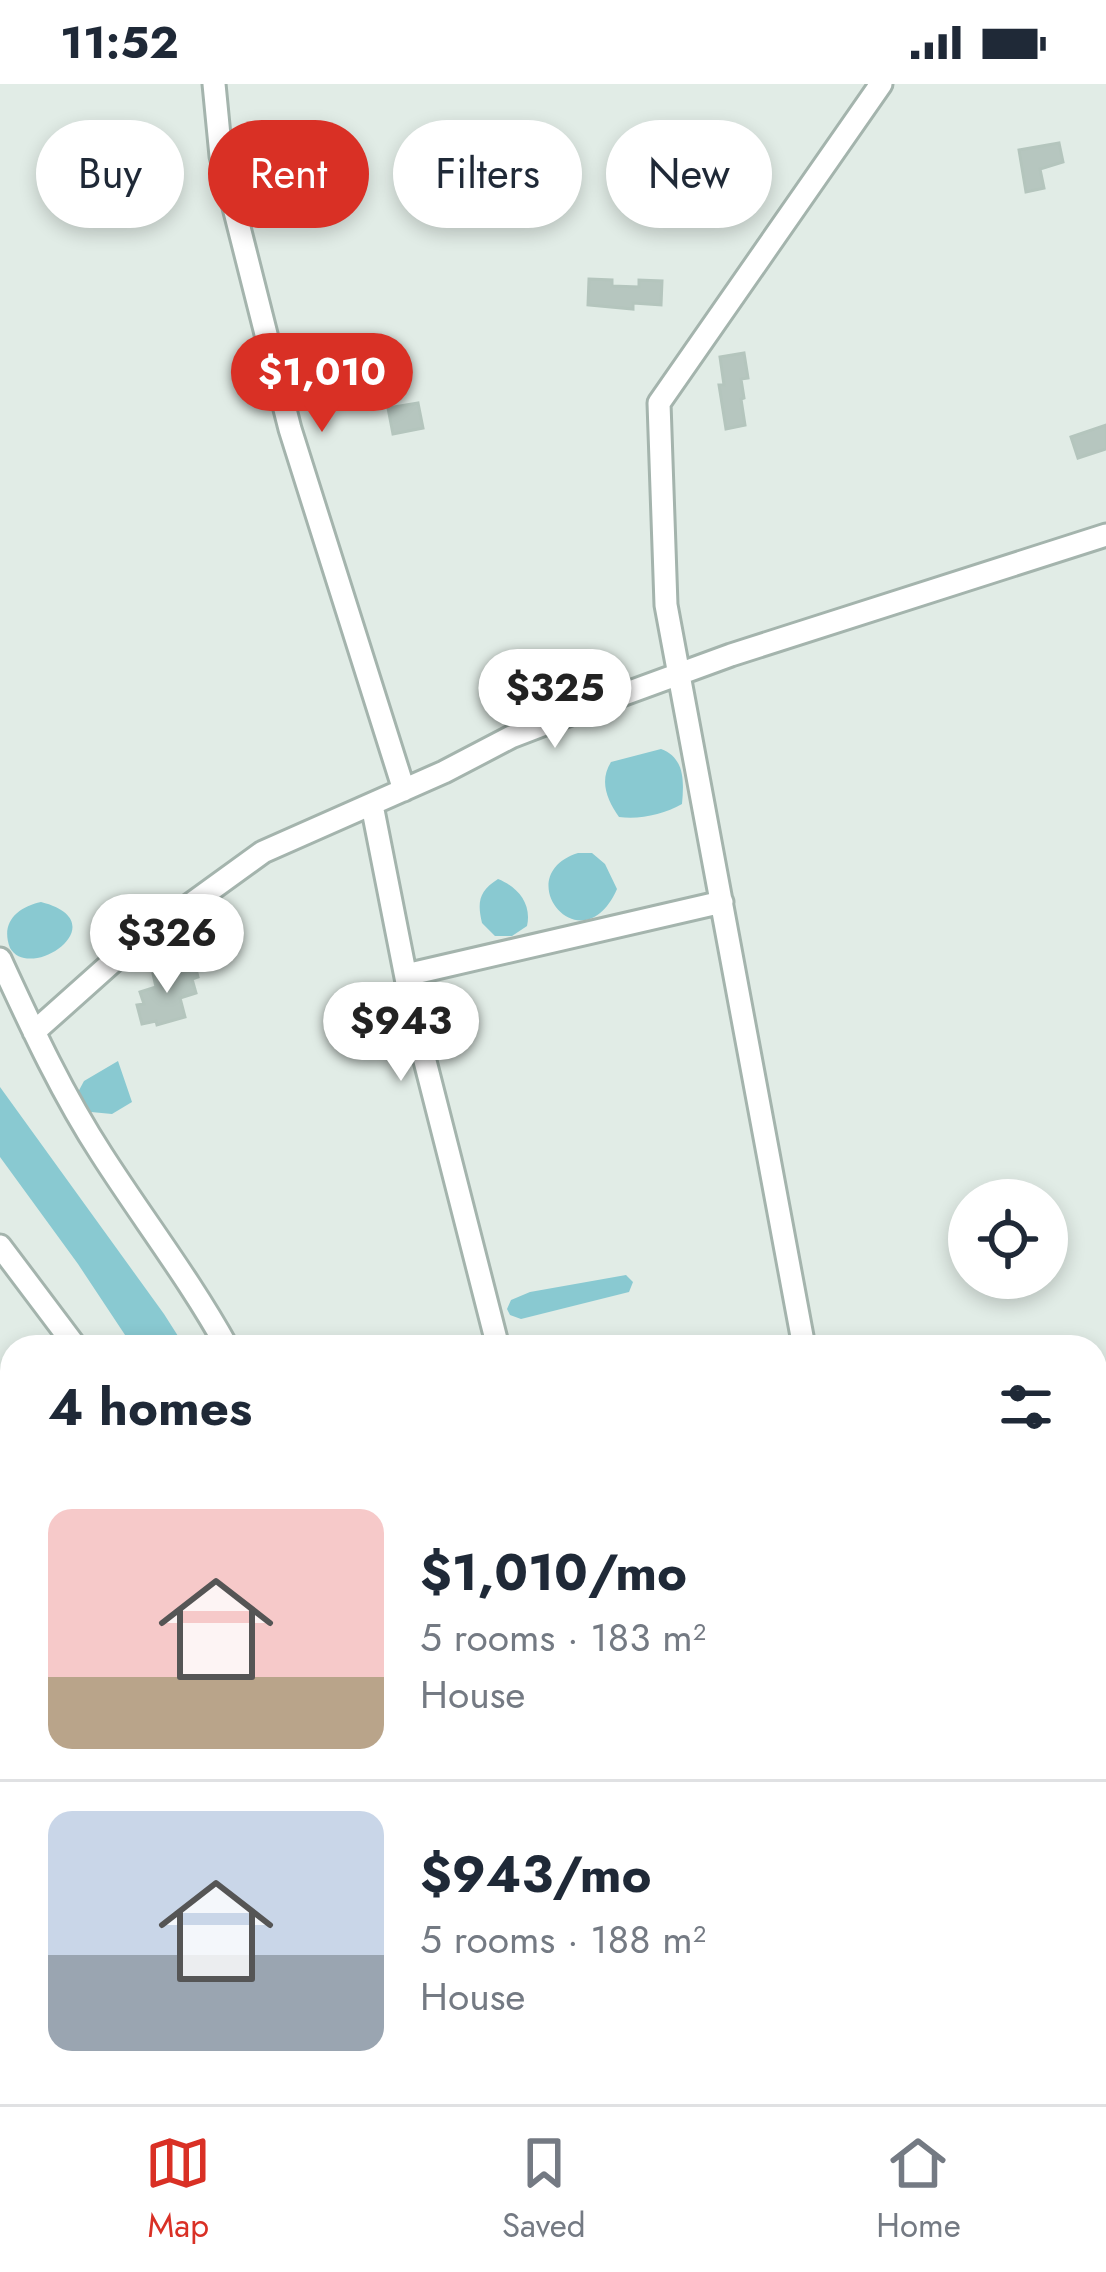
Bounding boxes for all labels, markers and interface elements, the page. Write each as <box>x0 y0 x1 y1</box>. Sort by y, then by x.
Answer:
text: 11:52 <box>60 10 179 75</box>
chip: Buy <box>36 120 184 228</box>
chip: Rent <box>208 120 369 228</box>
chip: Filters <box>393 120 582 228</box>
chip: New <box>606 120 772 228</box>
pin: $1,010 <box>224 333 420 435</box>
text: $1,010 <box>258 343 386 400</box>
pin: $325 <box>484 649 626 751</box>
text: $325 <box>505 659 605 716</box>
pin: $326 <box>96 894 238 996</box>
text: $326 <box>117 904 217 961</box>
pin: $943 <box>330 982 472 1084</box>
text: $943 <box>350 992 452 1049</box>
map controls <box>948 1179 1068 1299</box>
button: locate <box>948 1179 1068 1299</box>
text: 4 homes <box>48 1370 252 1444</box>
icon: filters <box>993 1374 1059 1440</box>
text: $1,010/mo <box>420 1535 687 1609</box>
icon: home <box>144 1557 288 1701</box>
text: 5 rooms · 183 m² <box>420 1609 706 1666</box>
text: House <box>420 1666 525 1723</box>
text: $943/mo <box>420 1837 652 1911</box>
icon: home <box>144 1859 288 2003</box>
text: 5 rooms · 188 m² <box>420 1911 706 1968</box>
text: House <box>420 1968 525 2025</box>
tab: Map <box>145 2130 211 2249</box>
tab: Saved <box>502 2130 586 2249</box>
tab: Home <box>876 2130 961 2249</box>

